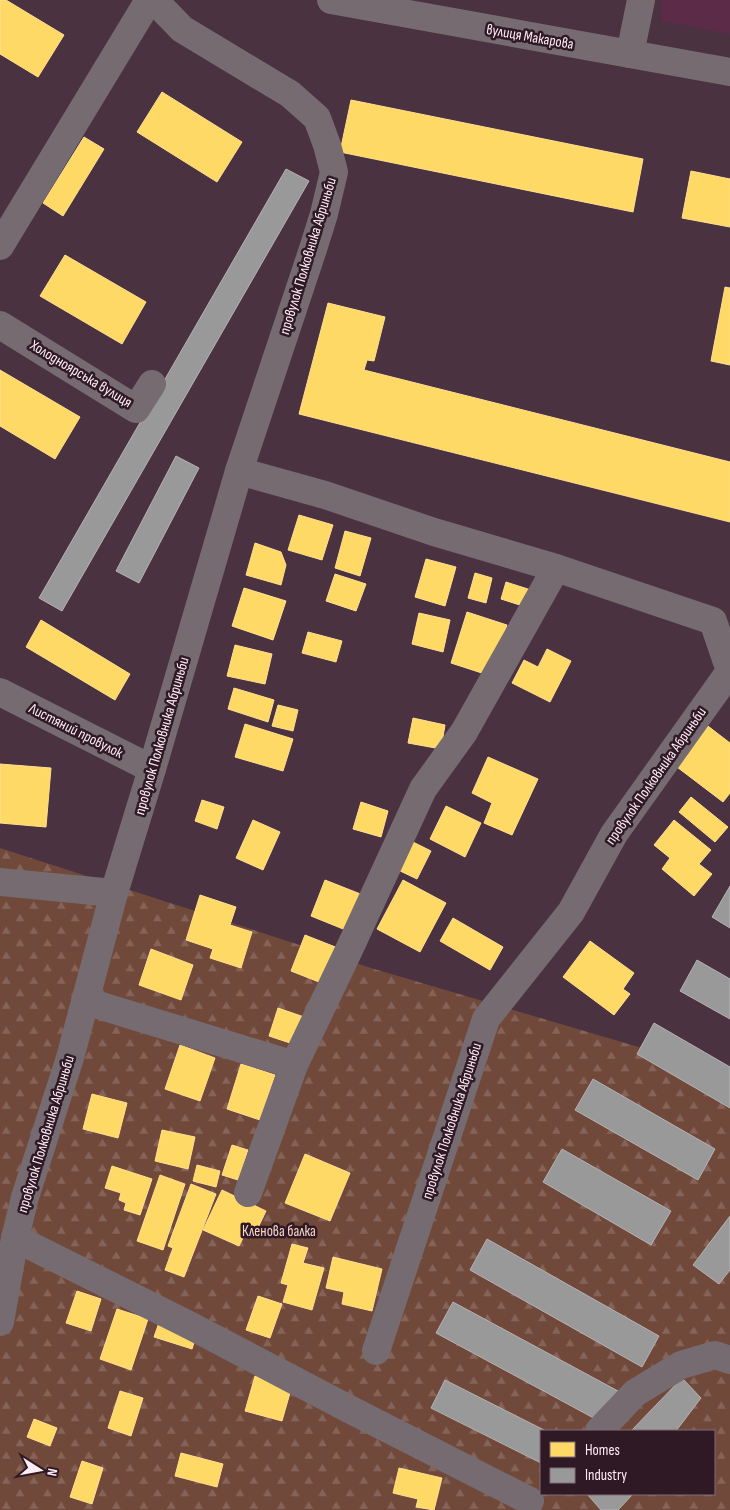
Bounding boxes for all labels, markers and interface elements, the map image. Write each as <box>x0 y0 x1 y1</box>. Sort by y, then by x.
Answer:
street label: вулиця Макарова <box>485 20 575 54</box>
street label: провулок Полковника Абриньби <box>275 175 341 337</box>
street label: Холодноярська вулиця <box>26 336 136 412</box>
street label: провулок Полковника Абриньби <box>130 655 194 817</box>
street label: Листяний провулок <box>25 699 127 763</box>
street label: провулок Полковника Абриньби <box>601 704 711 848</box>
street label: провулок Полковника Абриньби <box>418 1040 486 1202</box>
street label: провулок Полковника Абриньби <box>13 1053 79 1215</box>
park label: Кленова балка <box>242 1222 316 1241</box>
legend <box>540 1430 715 1495</box>
text: Homes <box>585 1441 620 1460</box>
north arrow <box>15 1445 65 1495</box>
text: Industry <box>585 1466 627 1485</box>
text: N <box>43 1467 61 1478</box>

